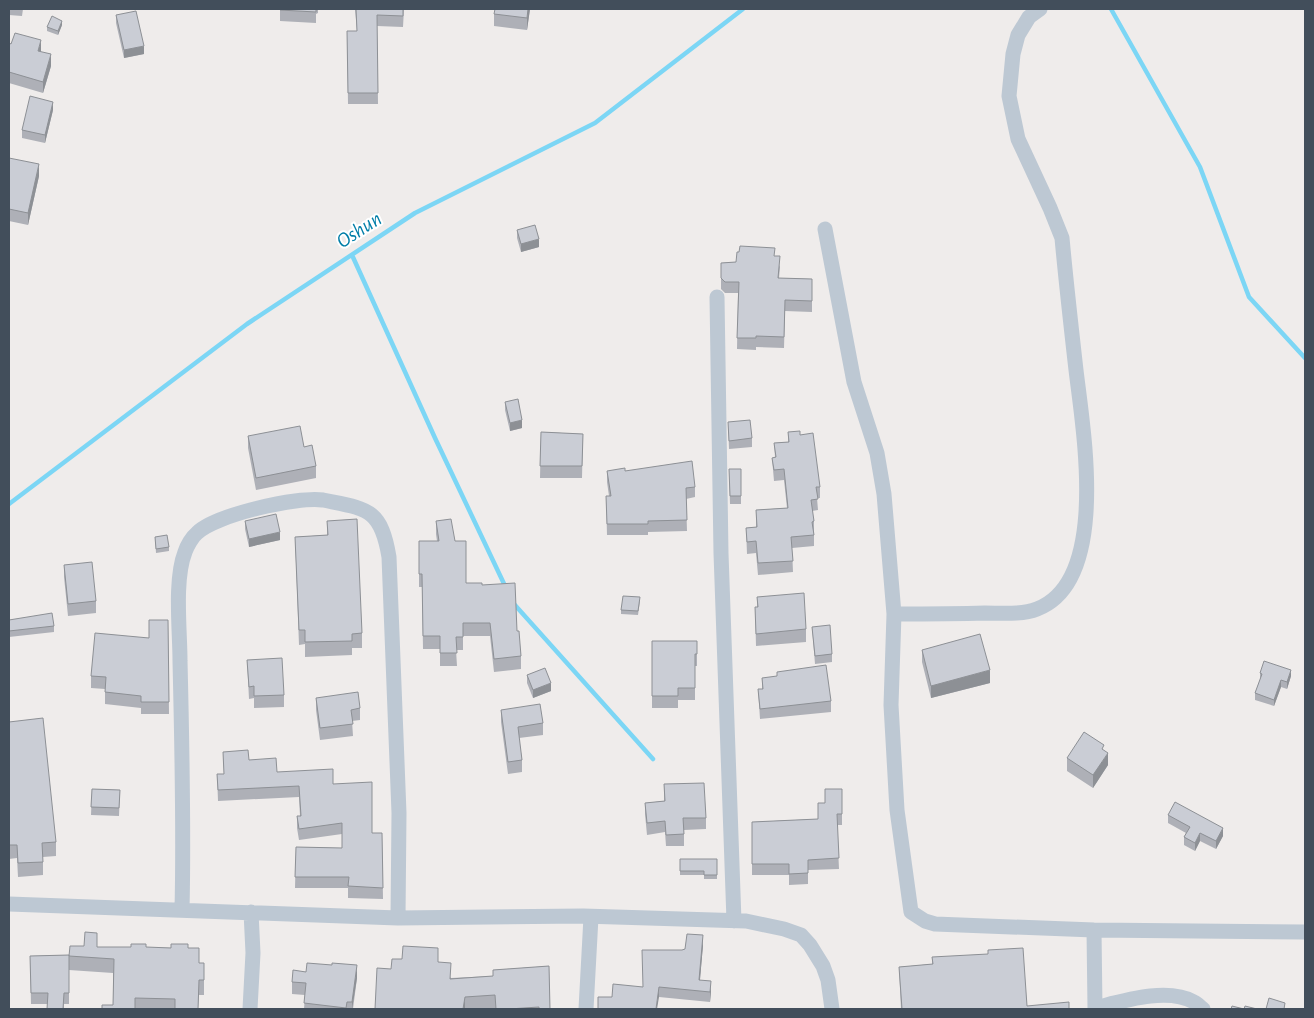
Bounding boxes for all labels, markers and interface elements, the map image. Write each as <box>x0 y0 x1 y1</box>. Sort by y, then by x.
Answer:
water label: Oshun <box>333 208 385 252</box>

